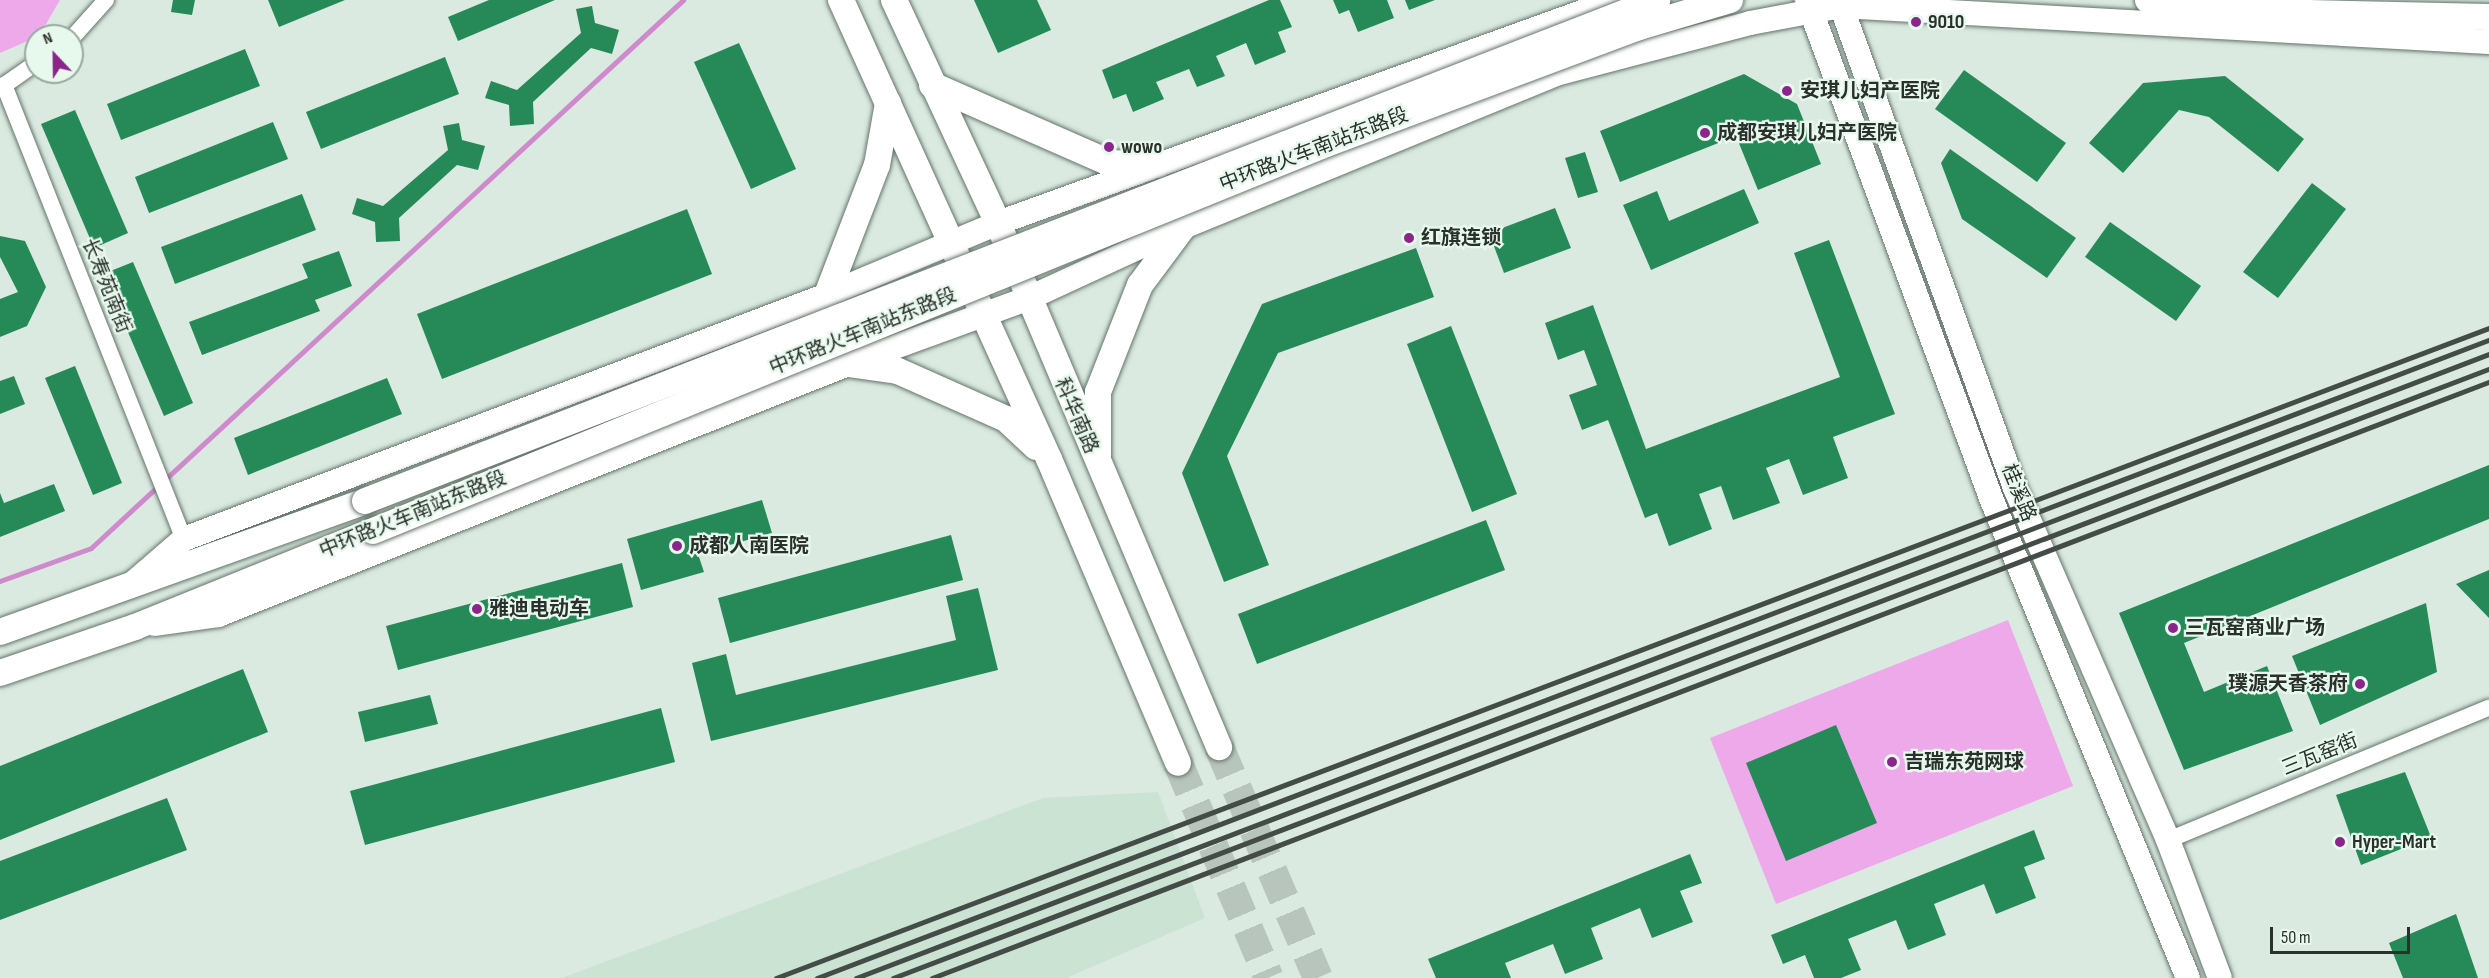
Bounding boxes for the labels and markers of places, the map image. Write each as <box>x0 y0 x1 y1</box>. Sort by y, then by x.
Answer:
place label: 9010 <box>1928 10 1964 34</box>
marker: 9010 <box>1909 15 1923 29</box>
place label: 安琪儿妇产医院 <box>1800 79 1940 103</box>
marker: 安琪儿妇产医院 <box>1778 82 1796 100</box>
place label: 成都安琪儿妇产医院 <box>1717 121 1897 145</box>
marker: 成都安琪儿妇产医院 <box>1698 126 1712 140</box>
place label: wowo <box>1121 135 1162 159</box>
marker: wowo <box>1102 140 1116 154</box>
place label: 红旗连锁 <box>1421 226 1501 250</box>
marker: 红旗连锁 <box>1402 231 1416 245</box>
place label: 成都人南医院 <box>689 534 809 558</box>
marker: 成都人南医院 <box>670 539 684 553</box>
place label: 雅迪电动车 <box>489 597 589 621</box>
marker: 雅迪电动车 <box>470 602 484 616</box>
place label: 三瓦窑商业广场 <box>2185 616 2325 640</box>
marker: 三瓦窑商业广场 <box>2166 621 2180 635</box>
place label: 璞源天香茶府 <box>2228 672 2348 696</box>
marker: 璞源天香茶府 <box>2353 677 2367 691</box>
place label: 吉瑞东苑网球 <box>1904 750 2024 774</box>
marker: 吉瑞东苑网球 <box>1885 755 1899 769</box>
place label: Hyper-Mart <box>2352 830 2436 854</box>
marker: Hyper-Mart <box>2333 835 2347 849</box>

